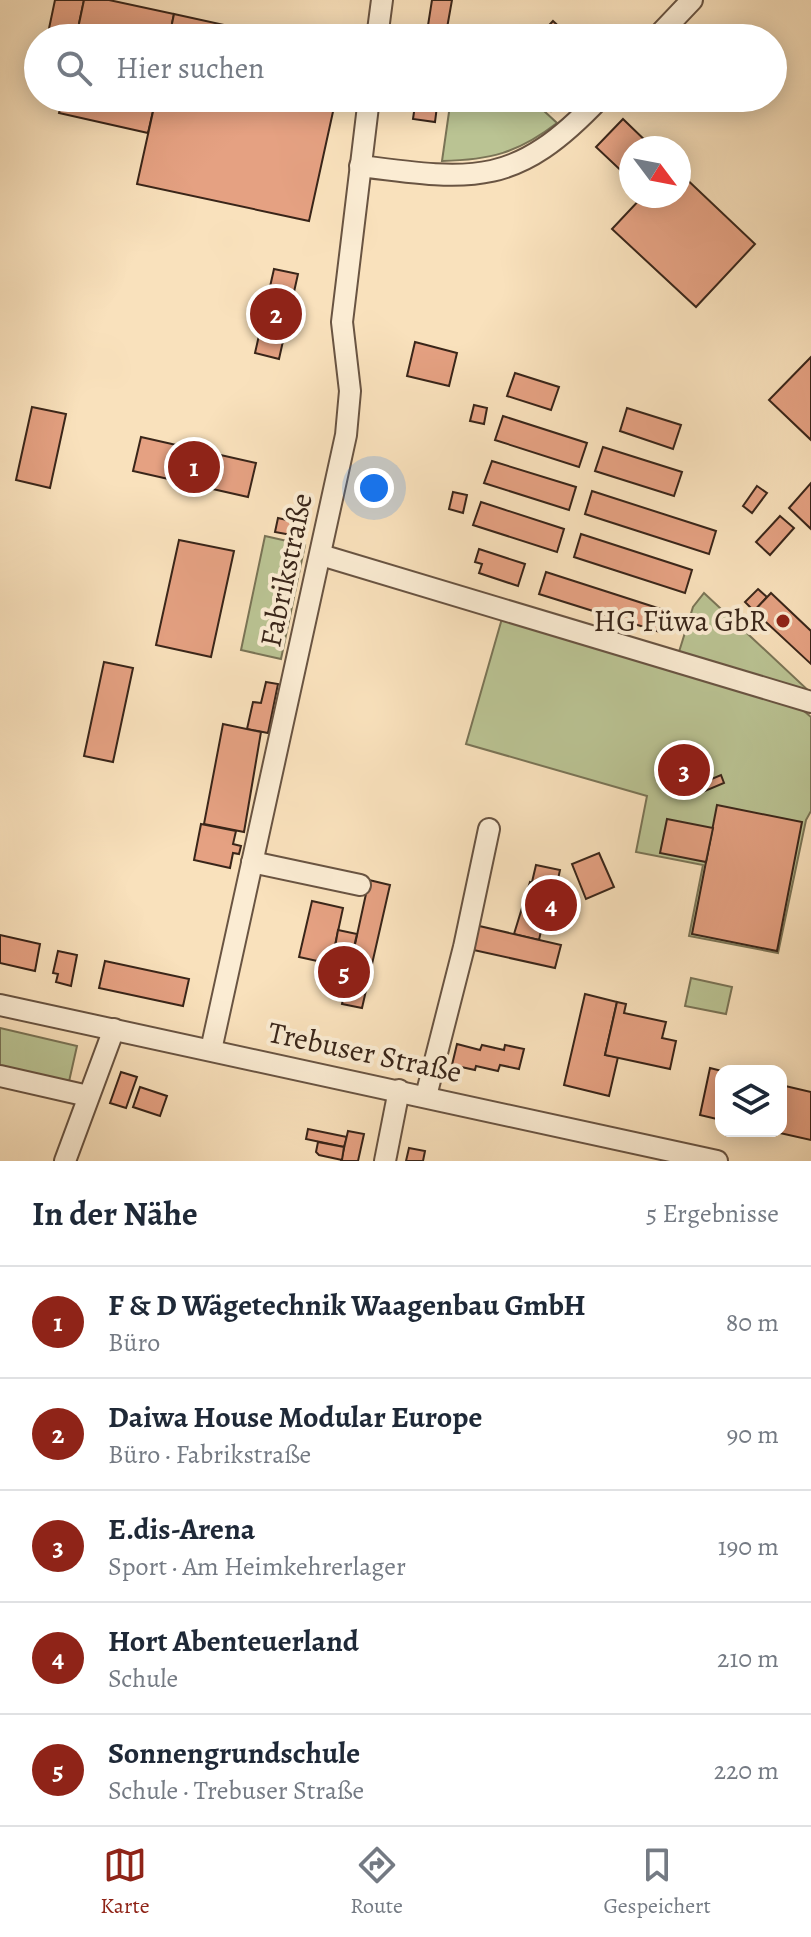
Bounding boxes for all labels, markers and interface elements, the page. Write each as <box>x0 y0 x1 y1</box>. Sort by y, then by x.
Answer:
search box <box>24 24 787 112</box>
icon: search <box>52 46 96 90</box>
text: Hier suchen <box>116 48 265 88</box>
north arrow <box>619 136 691 208</box>
pin: 2 <box>250 284 302 344</box>
pin: 1 <box>168 437 220 497</box>
your location <box>354 468 394 508</box>
street label: Fabrikstraße <box>250 489 322 651</box>
place label: HG Füwa GbR <box>594 601 768 641</box>
marker: HG Füwa GbR <box>774 612 792 630</box>
pin: 3 <box>658 740 710 800</box>
pin: 4 <box>525 875 577 935</box>
pin: 5 <box>318 942 370 1002</box>
street label: Trebuser Straße <box>265 1012 465 1092</box>
map controls <box>715 1065 787 1137</box>
button: layers <box>715 1065 787 1137</box>
text: In der Nähe <box>32 1190 198 1237</box>
text: 5 Ergebnisse <box>646 1196 779 1231</box>
text: F & D Wägetechnik Waagenbau GmbH <box>108 1285 586 1325</box>
text: 1 <box>53 1305 63 1340</box>
text: 80 m <box>726 1305 779 1340</box>
text: Büro <box>108 1325 160 1360</box>
text: Daiwa House Modular Europe <box>108 1397 482 1437</box>
text: 2 <box>52 1417 64 1452</box>
text: 90 m <box>727 1417 779 1452</box>
text: Büro · Fabrikstraße <box>108 1437 311 1472</box>
text: E.dis-Arena <box>108 1509 255 1549</box>
text: 3 <box>52 1529 64 1564</box>
text: 190 m <box>718 1529 779 1564</box>
text: Sport · Am Heimkehrerlager <box>108 1549 406 1584</box>
text: Hort Abenteuerland <box>108 1621 359 1661</box>
text: 4 <box>52 1641 64 1676</box>
text: 210 m <box>717 1641 779 1676</box>
text: Schule <box>108 1661 178 1696</box>
text: Sonnengrundschule <box>108 1733 360 1773</box>
text: 5 <box>52 1753 64 1788</box>
text: 220 m <box>714 1753 779 1788</box>
text: Schule · Trebuser Straße <box>108 1773 364 1808</box>
tab: Karte <box>100 1843 150 1921</box>
tab: Route <box>350 1843 403 1921</box>
tab: Gespeichert <box>603 1843 711 1921</box>

